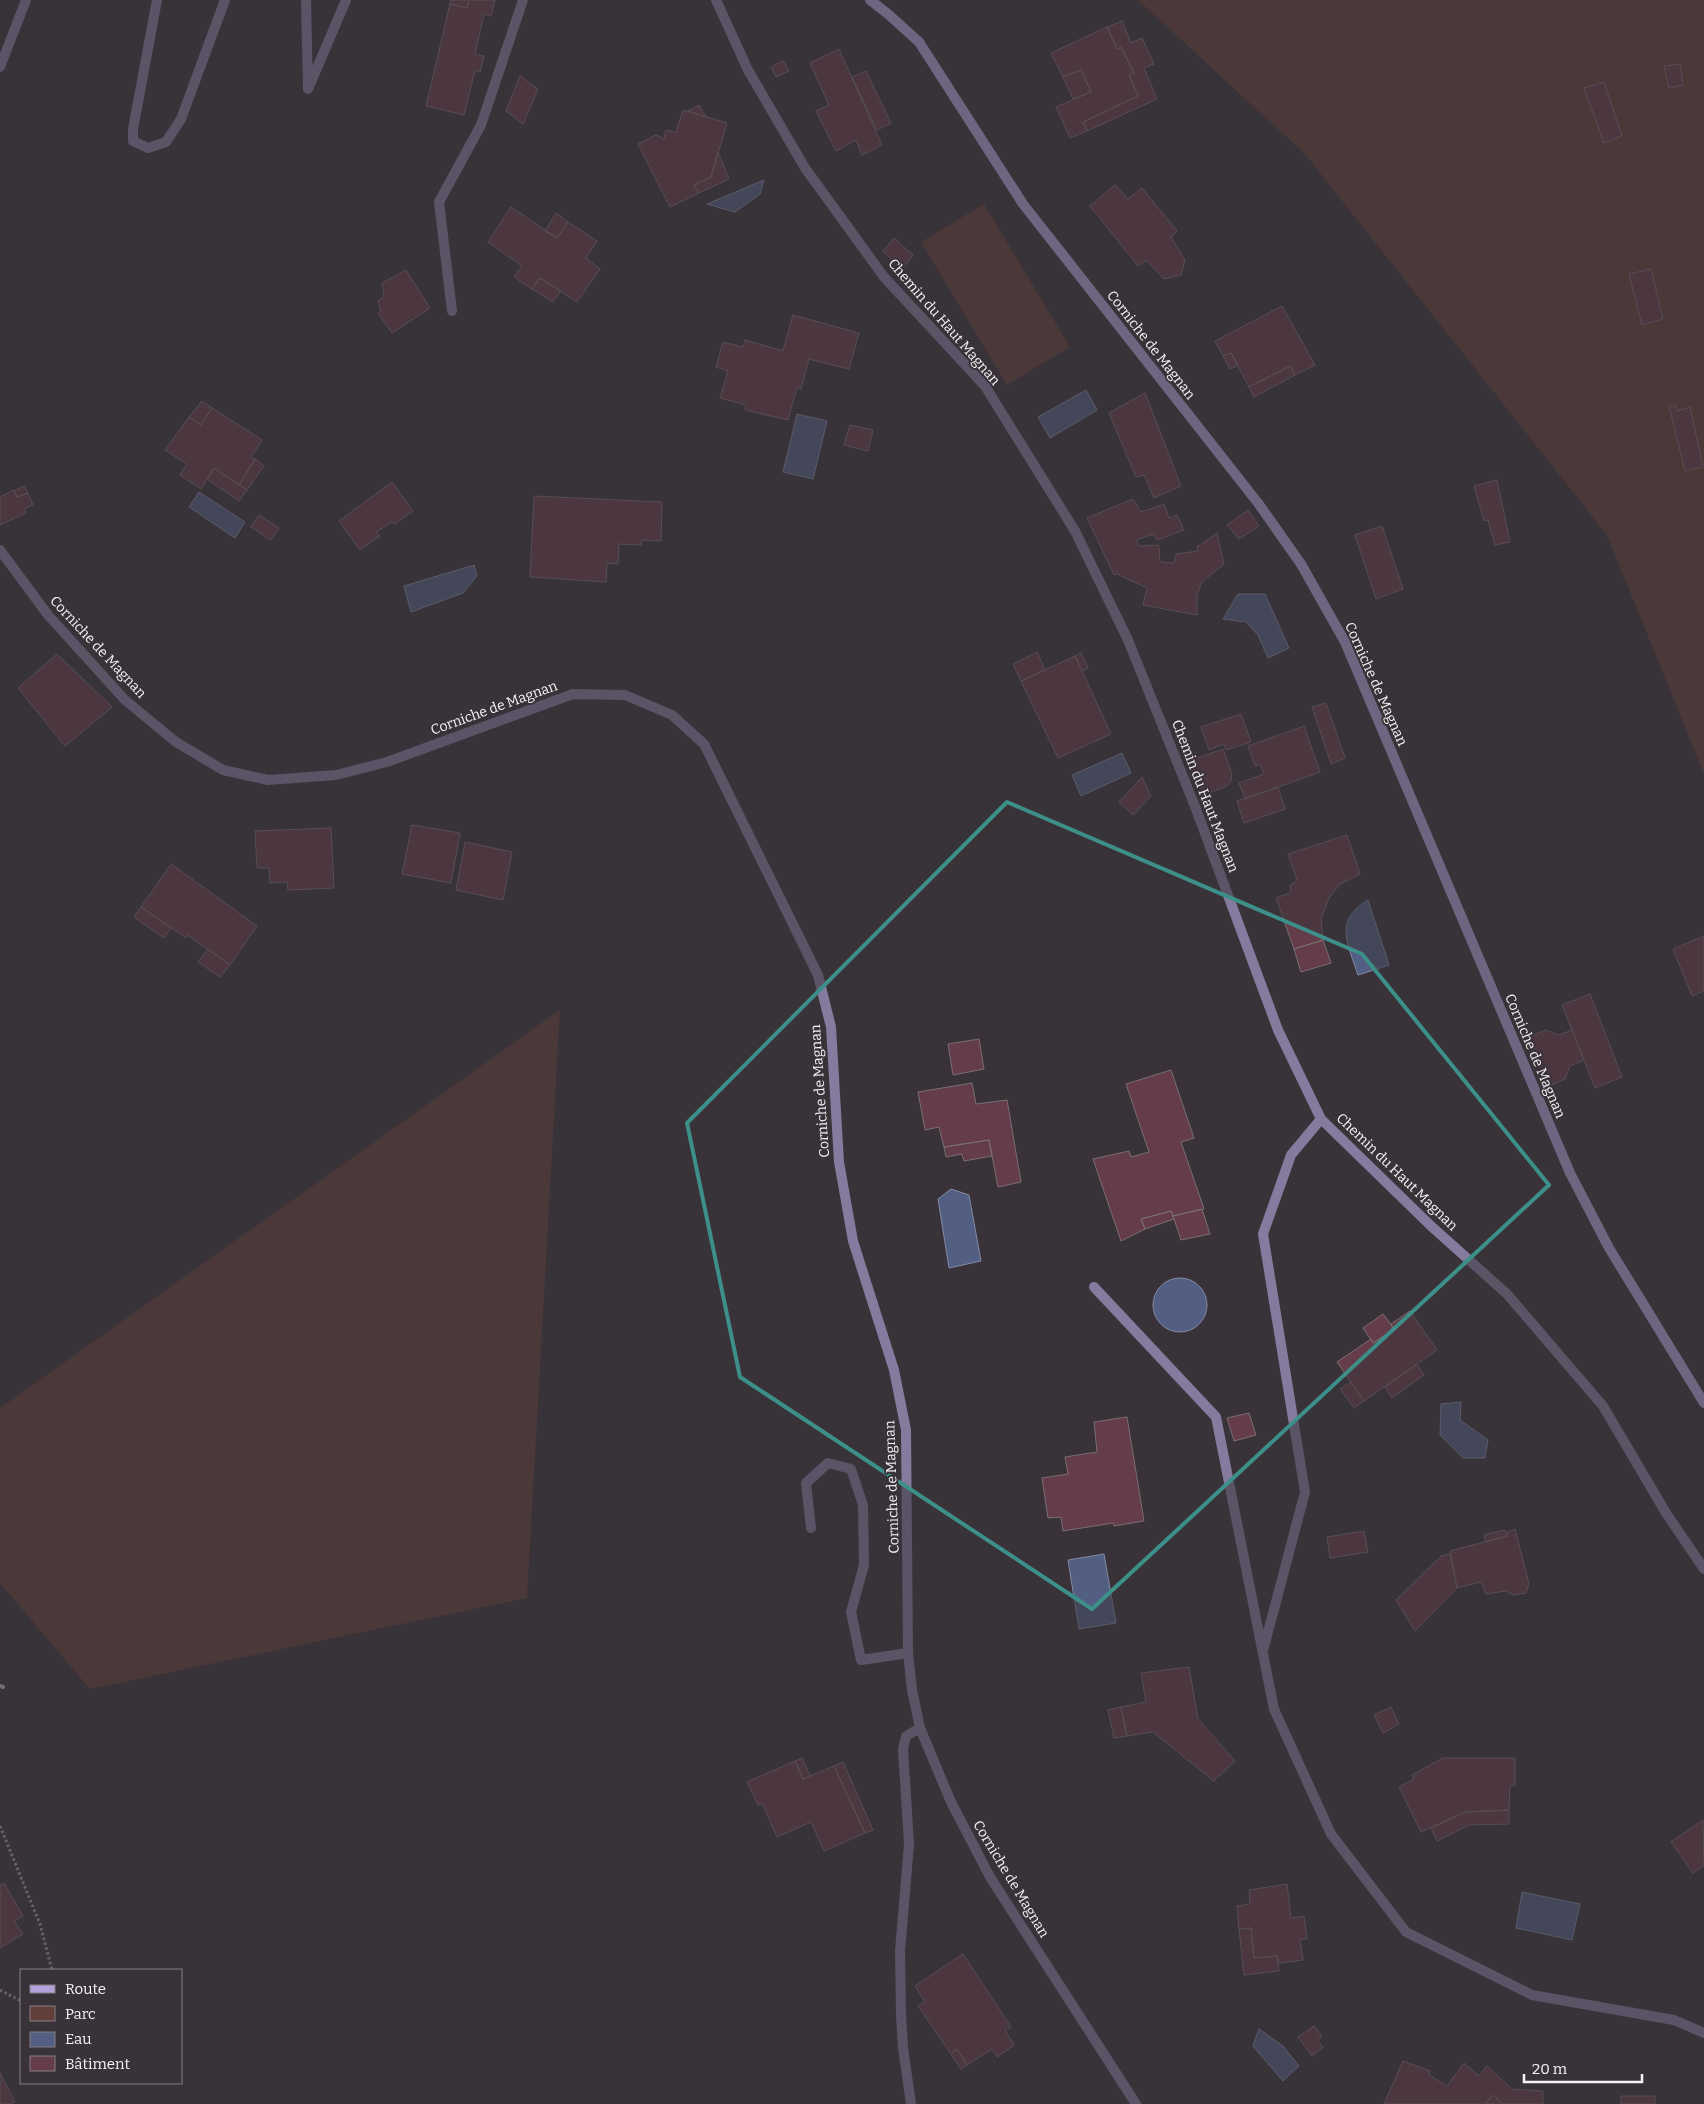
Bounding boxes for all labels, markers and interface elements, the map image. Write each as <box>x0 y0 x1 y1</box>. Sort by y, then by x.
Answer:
street label: Chemin du Haut Magnan <box>884 255 1004 389</box>
street label: Corniche de Magnan <box>1103 287 1199 403</box>
street label: Corniche de Magnan <box>46 592 150 702</box>
street label: Corniche de Magnan <box>1341 620 1411 749</box>
street label: Corniche de Magnan <box>428 677 560 739</box>
street label: Chemin du Haut Magnan <box>1168 717 1242 875</box>
street label: Corniche de Magnan <box>1501 991 1569 1121</box>
street label: Corniche de Magnan <box>807 1024 833 1158</box>
street label: Chemin du Haut Magnan <box>1333 1110 1461 1234</box>
street label: Corniche de Magnan <box>881 1420 903 1554</box>
street label: Corniche de Magnan <box>969 1817 1053 1941</box>
legend <box>20 1969 182 2084</box>
text: Route <box>65 1980 106 1998</box>
text: Parc <box>65 2005 96 2023</box>
text: Eau <box>65 2030 92 2048</box>
scale bar <box>1524 2052 1642 2084</box>
text: Bâtiment <box>65 2055 130 2073</box>
text: 20 m <box>1532 2060 1568 2078</box>

